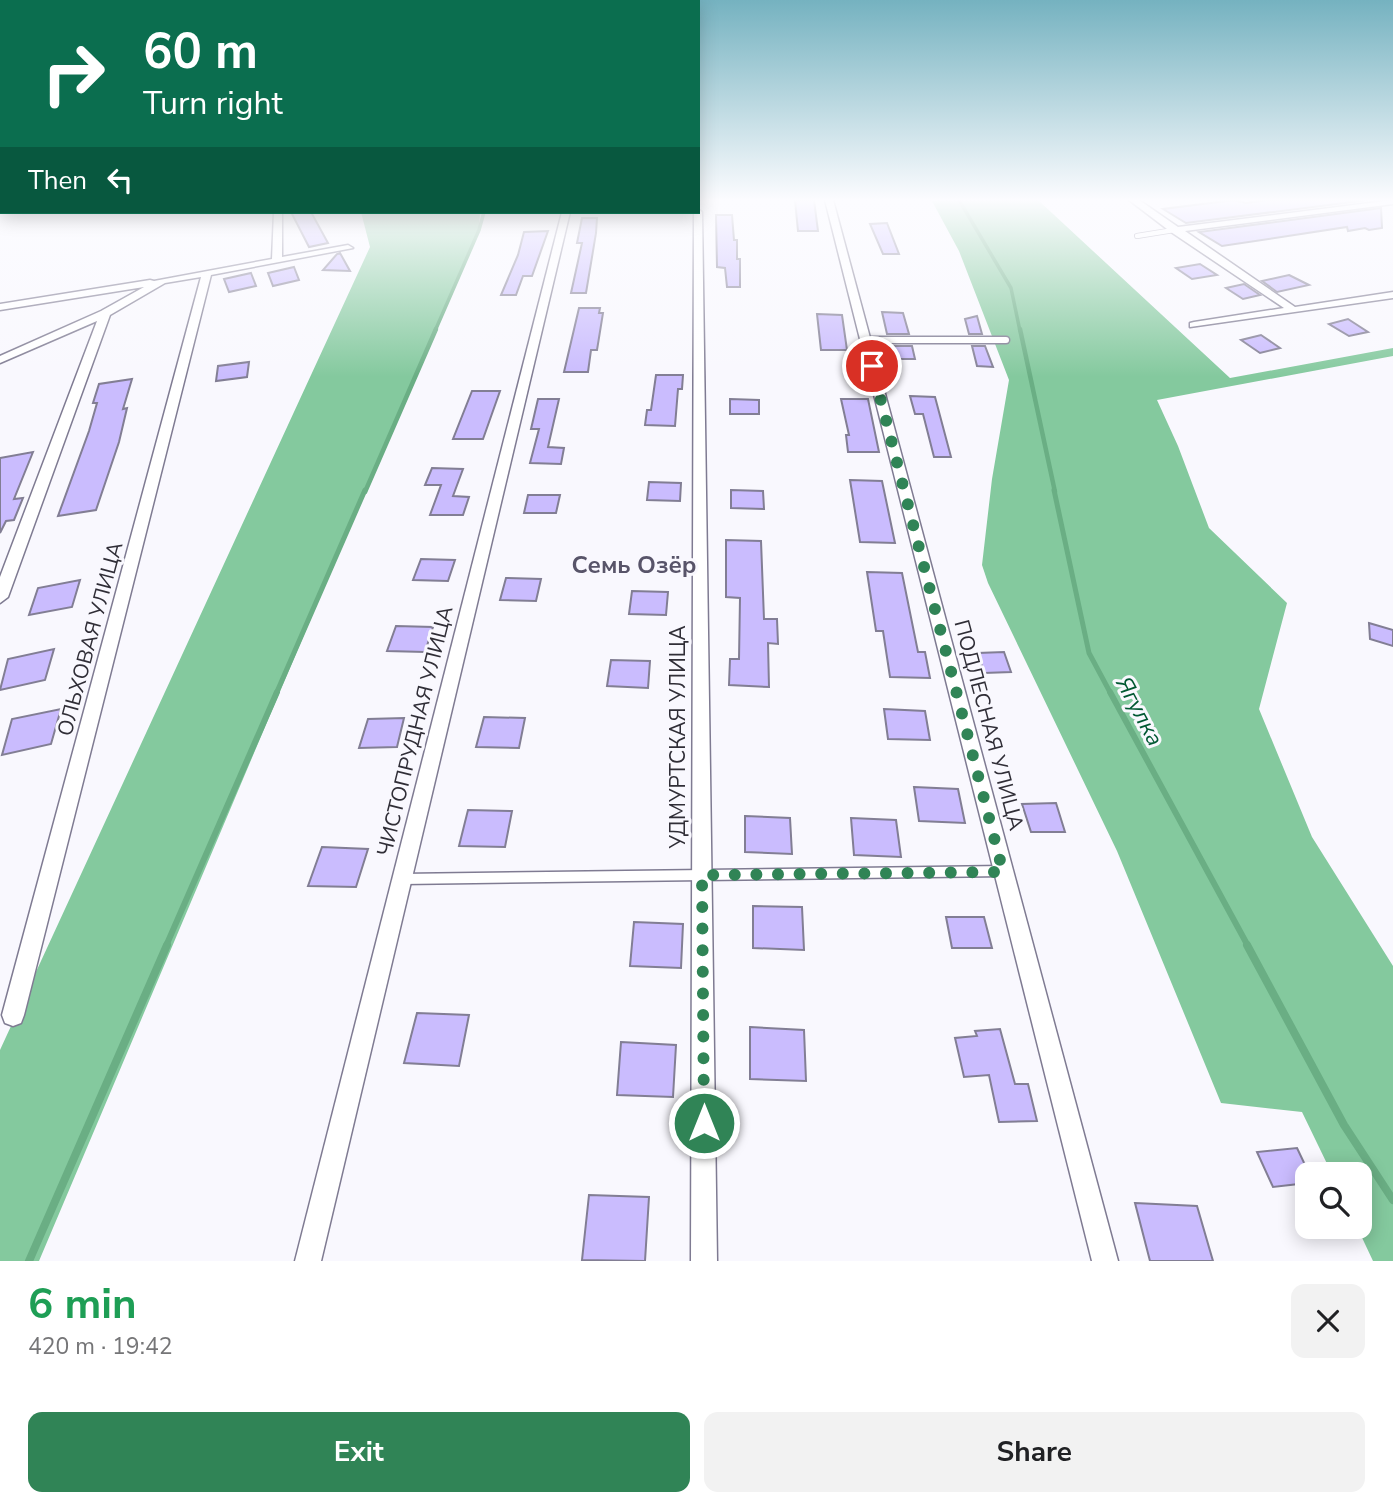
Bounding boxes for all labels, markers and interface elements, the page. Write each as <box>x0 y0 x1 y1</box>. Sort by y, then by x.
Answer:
text: 60 m <box>143 18 258 85</box>
icon: right <box>28 28 119 119</box>
text: Turn right <box>143 82 283 125</box>
icon: left <box>101 161 139 199</box>
text: Then <box>28 163 87 198</box>
pin <box>842 336 902 396</box>
icon: arrive <box>853 347 891 385</box>
street label: ОЛЬХОВАЯ УЛИЦА <box>51 539 129 739</box>
district label: Семь Озёр <box>572 549 696 581</box>
street label: ЧИСТОПРУДНАЯ УЛИЦА <box>370 603 460 859</box>
street label: ПОДЛЕСНАЯ УЛИЦА <box>947 617 1031 833</box>
street label: УДМУРТСКАЯ УЛИЦА <box>664 625 692 850</box>
water label: Ягулка <box>1108 671 1171 751</box>
position arrow <box>667 1086 741 1160</box>
map controls <box>1295 1162 1372 1239</box>
button: search <box>1295 1162 1372 1239</box>
text: 6 min <box>28 1276 137 1333</box>
button: close <box>1291 1284 1365 1358</box>
text: 420 m · 19:42 <box>28 1331 173 1362</box>
button: Exit <box>28 1412 690 1492</box>
button: Share <box>704 1412 1365 1492</box>

